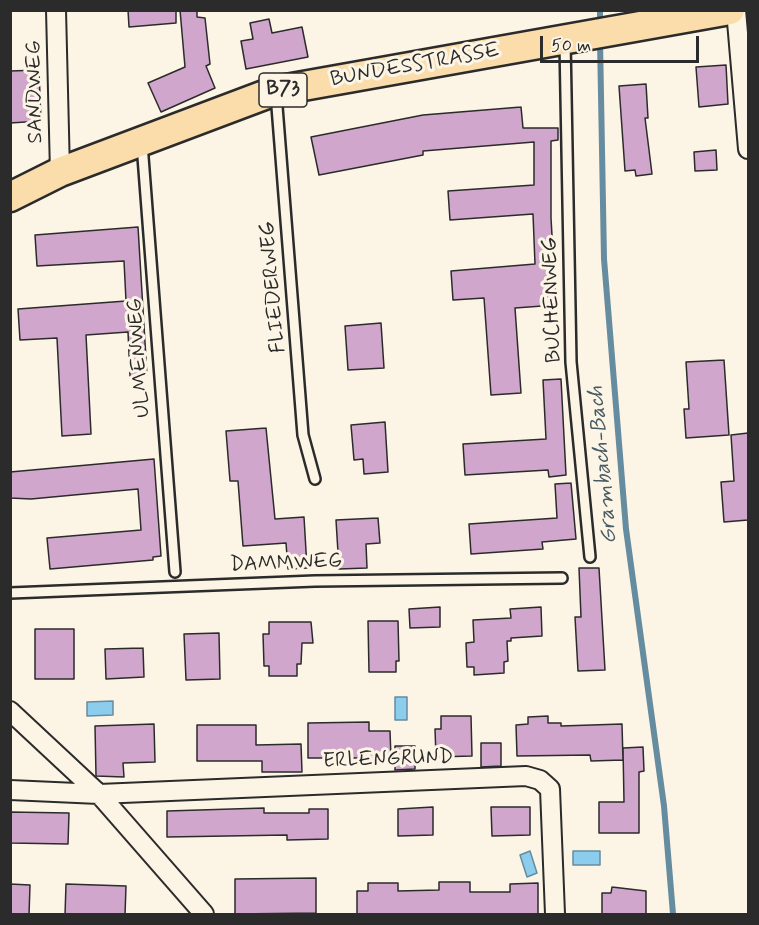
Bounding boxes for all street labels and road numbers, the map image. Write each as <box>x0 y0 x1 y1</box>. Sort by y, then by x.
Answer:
street label: BUNDESSTRASSE <box>329 39 501 93</box>
street label: SANDWEG <box>23 40 49 144</box>
road number: B73 <box>259 73 307 107</box>
street label: FLIEDERWEG <box>256 220 292 354</box>
street label: BUCHENWEG <box>538 237 568 363</box>
street label: ULMENWEG <box>123 297 157 419</box>
street label: DAMMWEG <box>230 549 342 579</box>
street label: ERLENGRUND <box>322 745 454 775</box>

